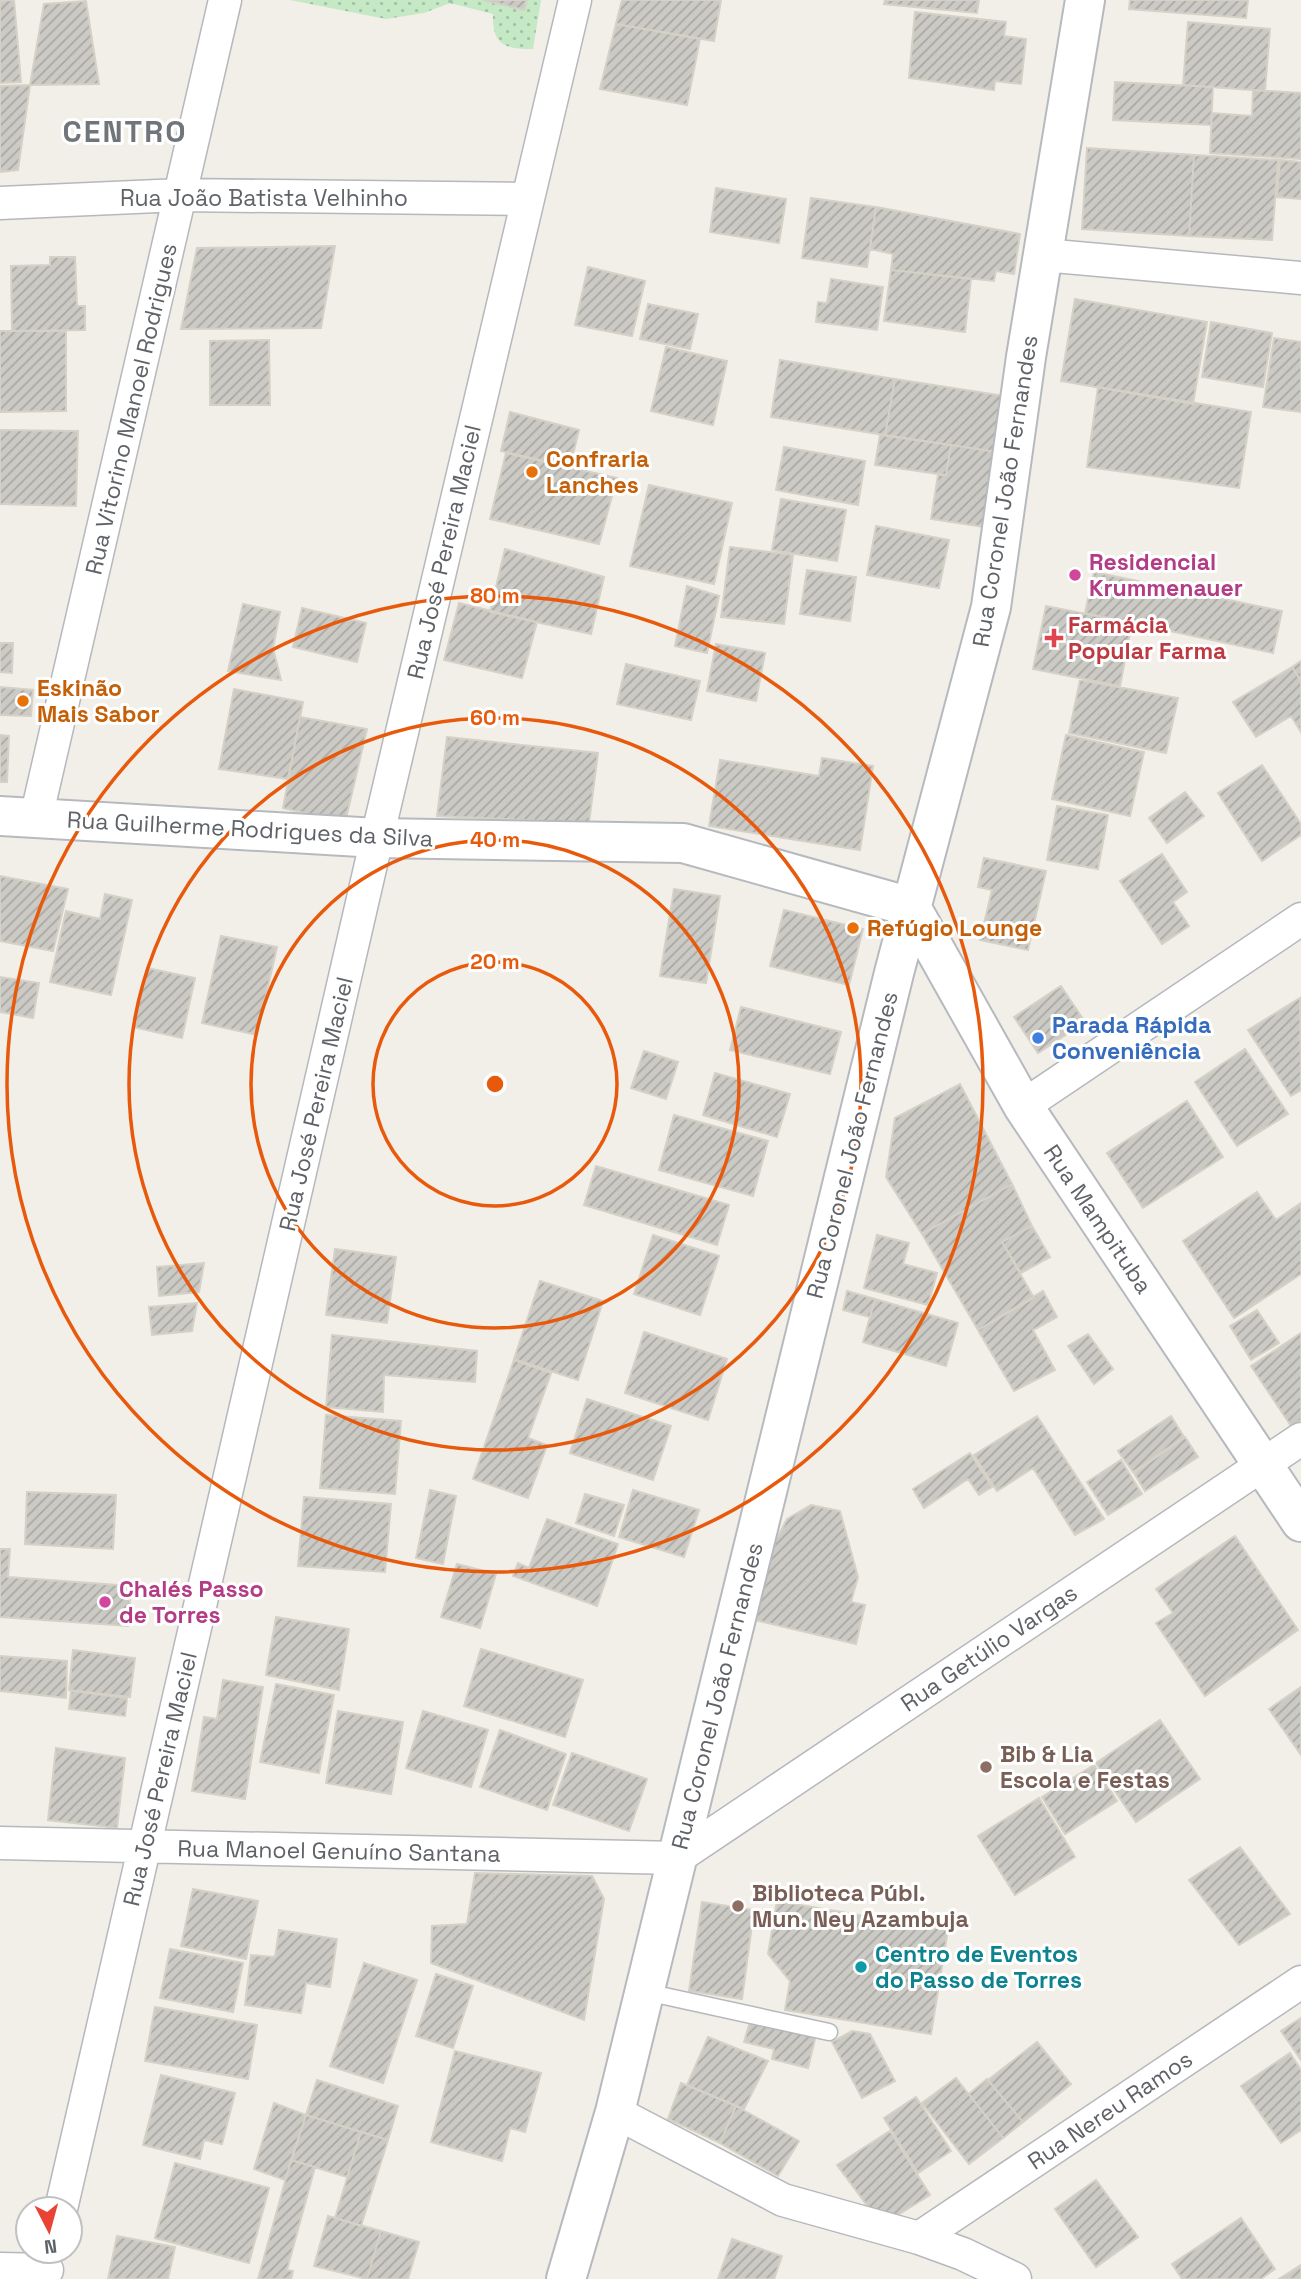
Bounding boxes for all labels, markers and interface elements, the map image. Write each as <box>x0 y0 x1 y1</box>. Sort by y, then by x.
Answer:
district label: CENTRO <box>63 112 187 151</box>
street label: Rua João Batista Velhinho <box>120 183 408 213</box>
street label: Rua Vitorino Manoel Rodrigues <box>78 240 184 578</box>
street label: Rua Coronel João Fernandes <box>966 333 1044 649</box>
street label: Rua José Pereira Maciel <box>400 422 488 682</box>
place label: Confraria Lanches <box>546 444 649 500</box>
marker: Confraria Lanches <box>524 464 540 480</box>
place label: Residencial Krummenauer <box>1089 547 1243 603</box>
marker: Residencial Krummenauer <box>1067 567 1083 583</box>
text: 80 m <box>470 582 520 609</box>
place label: Farmácia Popular Farma <box>1068 610 1226 666</box>
marker: Farmácia Popular Farma <box>1046 630 1062 646</box>
place label: Eskinão Mais Sabor <box>37 673 160 729</box>
marker: Eskinão Mais Sabor <box>15 693 31 709</box>
text: 60 m <box>470 704 520 731</box>
street label: Rua Guilherme Rodrigues da Silva <box>66 804 434 854</box>
text: 40 m <box>470 826 520 853</box>
place label: Refúgio Lounge <box>867 913 1042 943</box>
marker: Refúgio Lounge <box>845 920 861 936</box>
text: 20 m <box>470 948 520 975</box>
street label: Rua José Pereira Maciel <box>272 974 360 1234</box>
street label: Rua Coronel João Fernandes <box>799 988 905 1302</box>
place label: Parada Rápida Conveniência <box>1052 1010 1211 1066</box>
marker: Parada Rápida Conveniência <box>1030 1030 1046 1046</box>
centre of rings <box>483 1072 507 1096</box>
street label: Rua Mampituba <box>1037 1139 1159 1299</box>
street label: Rua Coronel João Fernandes <box>664 1539 770 1853</box>
place label: Chalés Passo de Torres <box>119 1574 264 1630</box>
street label: Rua Getúlio Vargas <box>895 1578 1083 1718</box>
marker: Chalés Passo de Torres <box>97 1594 113 1610</box>
street label: Rua José Pereira Maciel <box>116 1649 204 1909</box>
place label: Bib & Lia Escola e Festas <box>1000 1739 1170 1795</box>
marker: Bib & Lia Escola e Festas <box>978 1759 994 1775</box>
street label: Rua Manoel Genuíno Santana <box>177 1833 501 1869</box>
place label: Biblioteca Públ. Mun. Ney Azambuja <box>752 1878 969 1934</box>
marker: Biblioteca Públ. Mun. Ney Azambuja <box>730 1898 746 1914</box>
place label: Centro de Eventos do Passo de Torres <box>875 1939 1082 1995</box>
marker: Centro de Eventos do Passo de Torres <box>853 1959 869 1975</box>
street label: Rua Nereu Ramos <box>1022 2044 1198 2176</box>
north arrow <box>14 2195 84 2265</box>
text: N <box>43 2233 58 2260</box>

